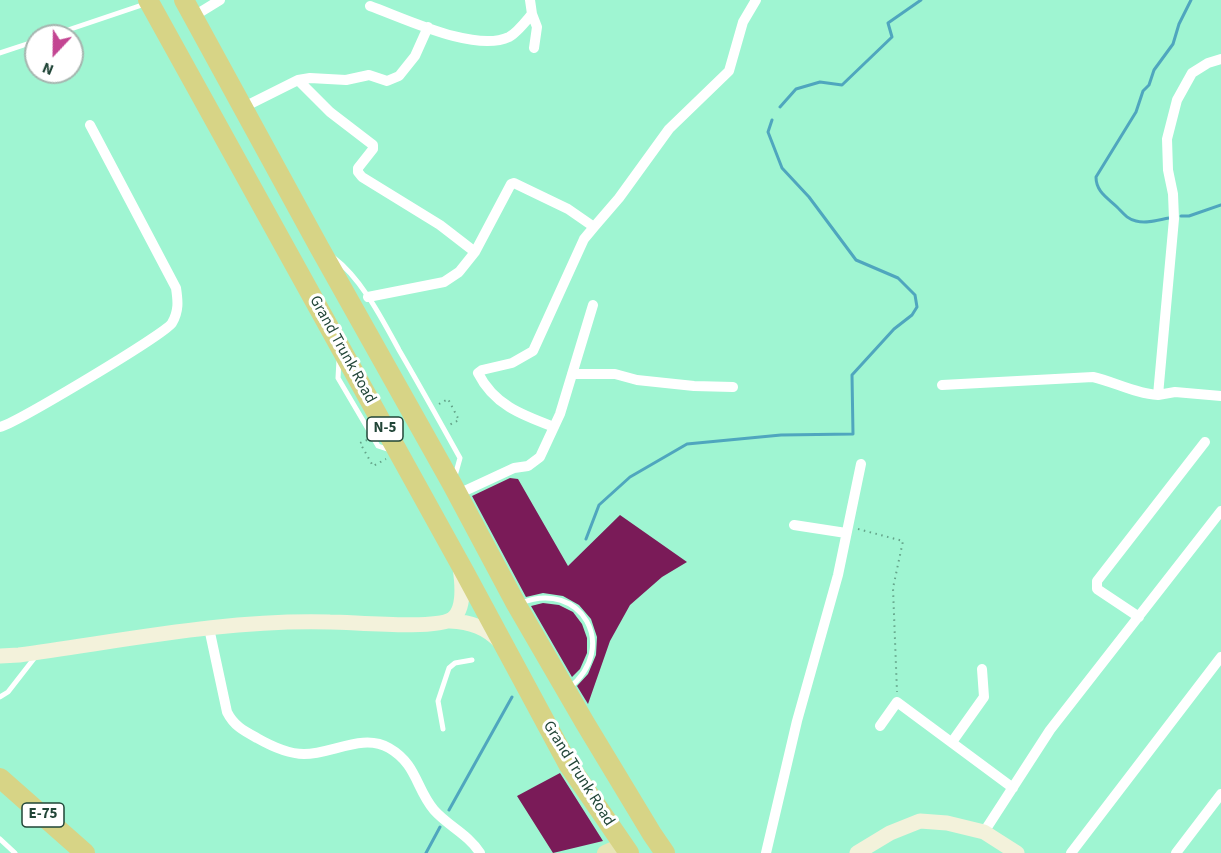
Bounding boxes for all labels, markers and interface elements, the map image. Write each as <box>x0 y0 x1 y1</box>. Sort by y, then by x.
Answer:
north arrow <box>24 24 84 84</box>
text: N <box>39 57 57 81</box>
street label: Grand Trunk Road <box>304 293 380 407</box>
road number: N-5 <box>367 417 403 441</box>
street label: Grand Trunk Road <box>538 718 618 830</box>
road number: E-75 <box>22 803 64 827</box>

